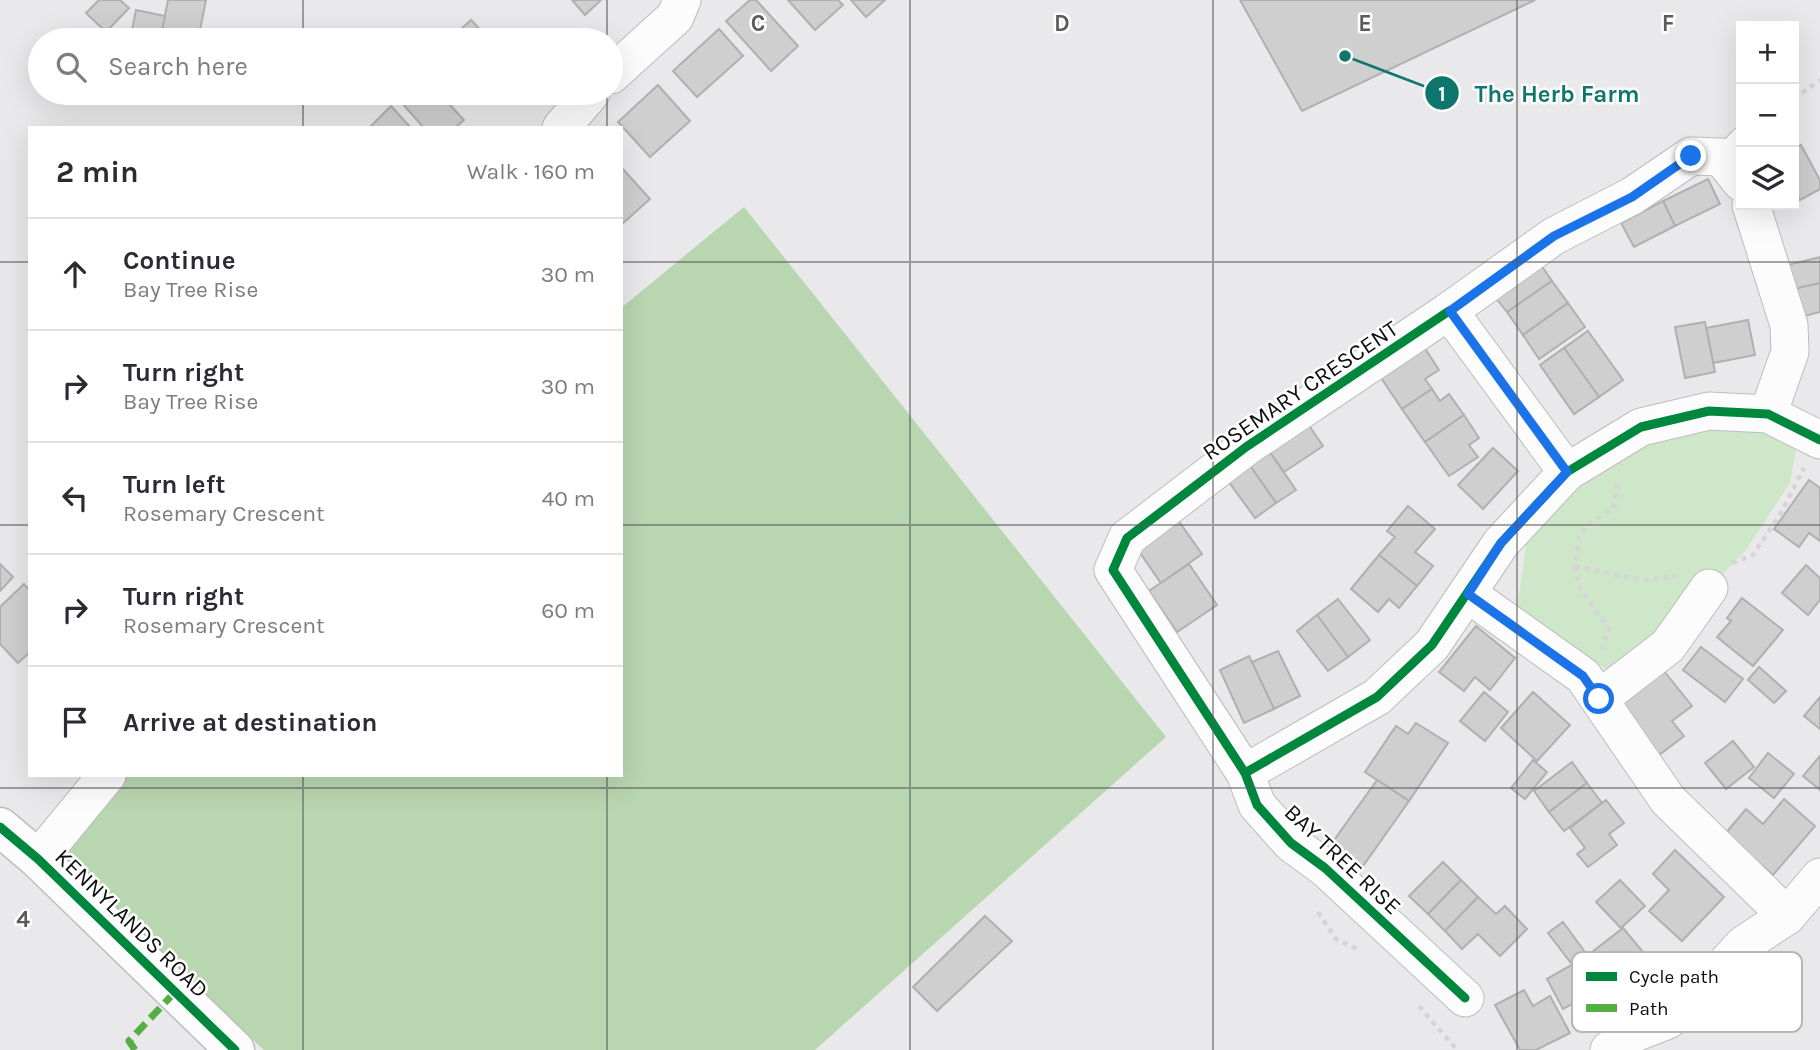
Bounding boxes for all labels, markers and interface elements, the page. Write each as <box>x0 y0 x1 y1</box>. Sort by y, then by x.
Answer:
text: C <box>751 10 765 37</box>
text: D <box>1054 10 1070 37</box>
text: E <box>1358 10 1372 37</box>
text: F <box>1662 10 1674 37</box>
map controls <box>1736 21 1799 210</box>
button: + <box>1736 21 1799 84</box>
search box <box>28 28 623 105</box>
icon: search <box>52 48 90 86</box>
text: Search here <box>108 51 248 82</box>
callout: The Herb Farm <box>1425 71 1653 116</box>
text: The Herb Farm <box>1474 80 1640 108</box>
text: 1 <box>1438 82 1446 106</box>
button: − <box>1736 84 1799 147</box>
route end <box>1675 140 1706 171</box>
button: layers <box>1736 147 1799 210</box>
text: 2 min <box>56 154 139 190</box>
text: Walk · 160 m <box>467 158 595 185</box>
text: Continue <box>123 245 235 276</box>
icon: ahead <box>56 255 94 293</box>
text: 30 m <box>541 261 595 288</box>
text: Bay Tree Rise <box>123 276 258 303</box>
street label: ROSEMARY CRESCENT <box>1197 315 1404 466</box>
text: Turn right <box>123 357 244 388</box>
icon: right <box>56 367 94 405</box>
text: 30 m <box>541 373 595 400</box>
text: Bay Tree Rise <box>123 388 258 415</box>
text: Turn left <box>123 469 225 500</box>
icon: left <box>56 479 94 517</box>
text: 40 m <box>542 485 595 512</box>
text: Rosemary Crescent <box>123 500 325 527</box>
text: Turn right <box>123 581 244 612</box>
icon: right <box>56 591 94 629</box>
text: 60 m <box>541 597 595 624</box>
text: Rosemary Crescent <box>123 612 325 639</box>
route start <box>1583 683 1614 714</box>
icon: arrive <box>56 703 94 741</box>
text: Arrive at destination <box>123 707 377 738</box>
street label: BAY TREE RISE <box>1279 799 1406 920</box>
street label: KENNYLANDS ROAD <box>49 843 214 1003</box>
text: 4 <box>16 906 30 933</box>
legend <box>1572 952 1802 1032</box>
text: Cycle path <box>1629 966 1719 988</box>
text: Path <box>1629 998 1669 1020</box>

